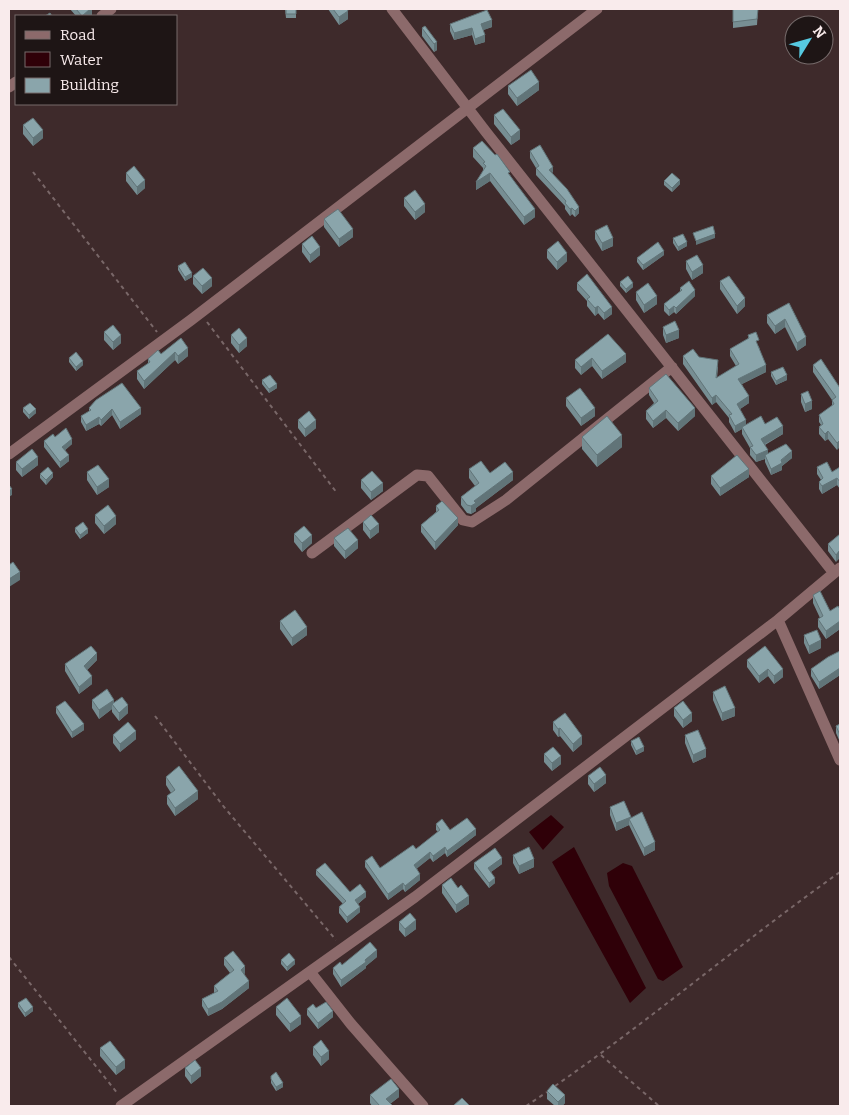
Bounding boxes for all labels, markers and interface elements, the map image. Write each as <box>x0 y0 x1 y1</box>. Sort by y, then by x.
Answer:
legend <box>15 15 178 105</box>
north arrow <box>784 15 834 65</box>
text: N <box>809 23 829 42</box>
text: Road <box>60 26 95 44</box>
text: Water <box>60 51 103 69</box>
text: Building <box>60 76 119 94</box>

